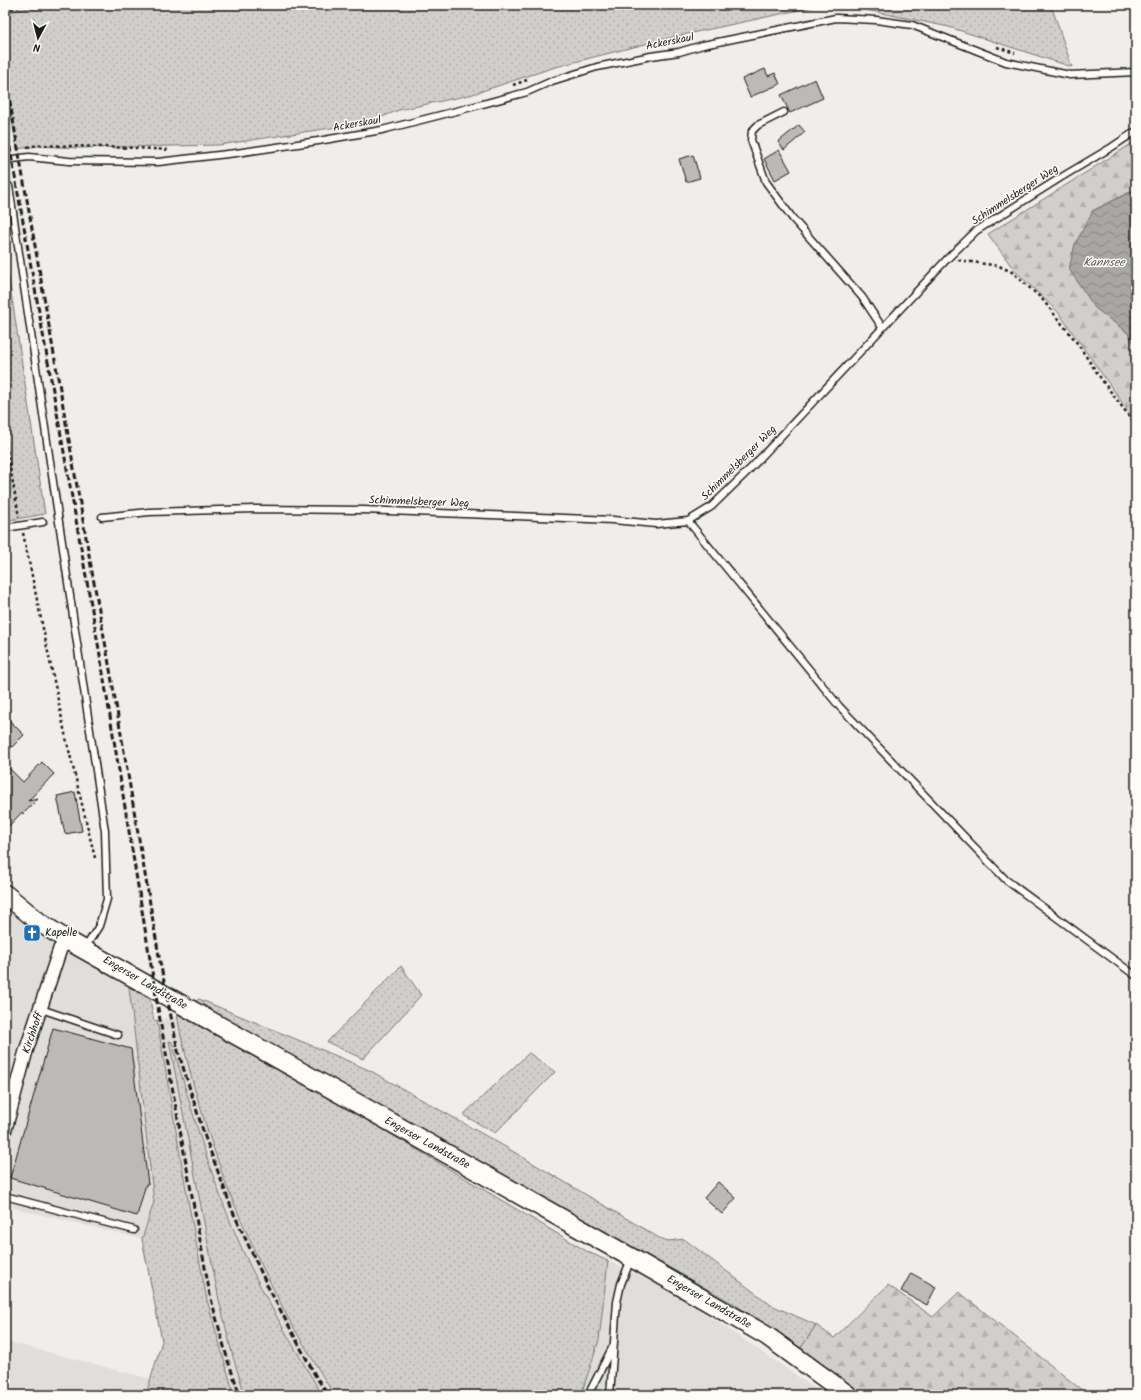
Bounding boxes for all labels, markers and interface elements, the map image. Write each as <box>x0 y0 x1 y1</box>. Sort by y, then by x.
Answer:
north arrow <box>18 18 58 58</box>
street label: Ackerskaul <box>645 28 696 55</box>
text: N <box>32 38 41 56</box>
street label: Ackerskaul <box>332 111 383 137</box>
street label: Schimmelsberger Weg <box>968 160 1062 230</box>
water label: Kannsee <box>1083 253 1126 272</box>
street label: Schimmelsberger Weg <box>697 421 781 505</box>
street label: Schimmelsberger Weg <box>368 491 470 513</box>
church icon: Kapelle <box>22 923 42 943</box>
place label: Kapelle <box>45 924 77 942</box>
street label: Engerser Landstraße <box>99 951 191 1015</box>
street label: Kirchhoff <box>18 1008 49 1056</box>
street label: Engerser Landstraße <box>381 1112 473 1174</box>
street label: Engerser Landstraße <box>663 1270 755 1334</box>

